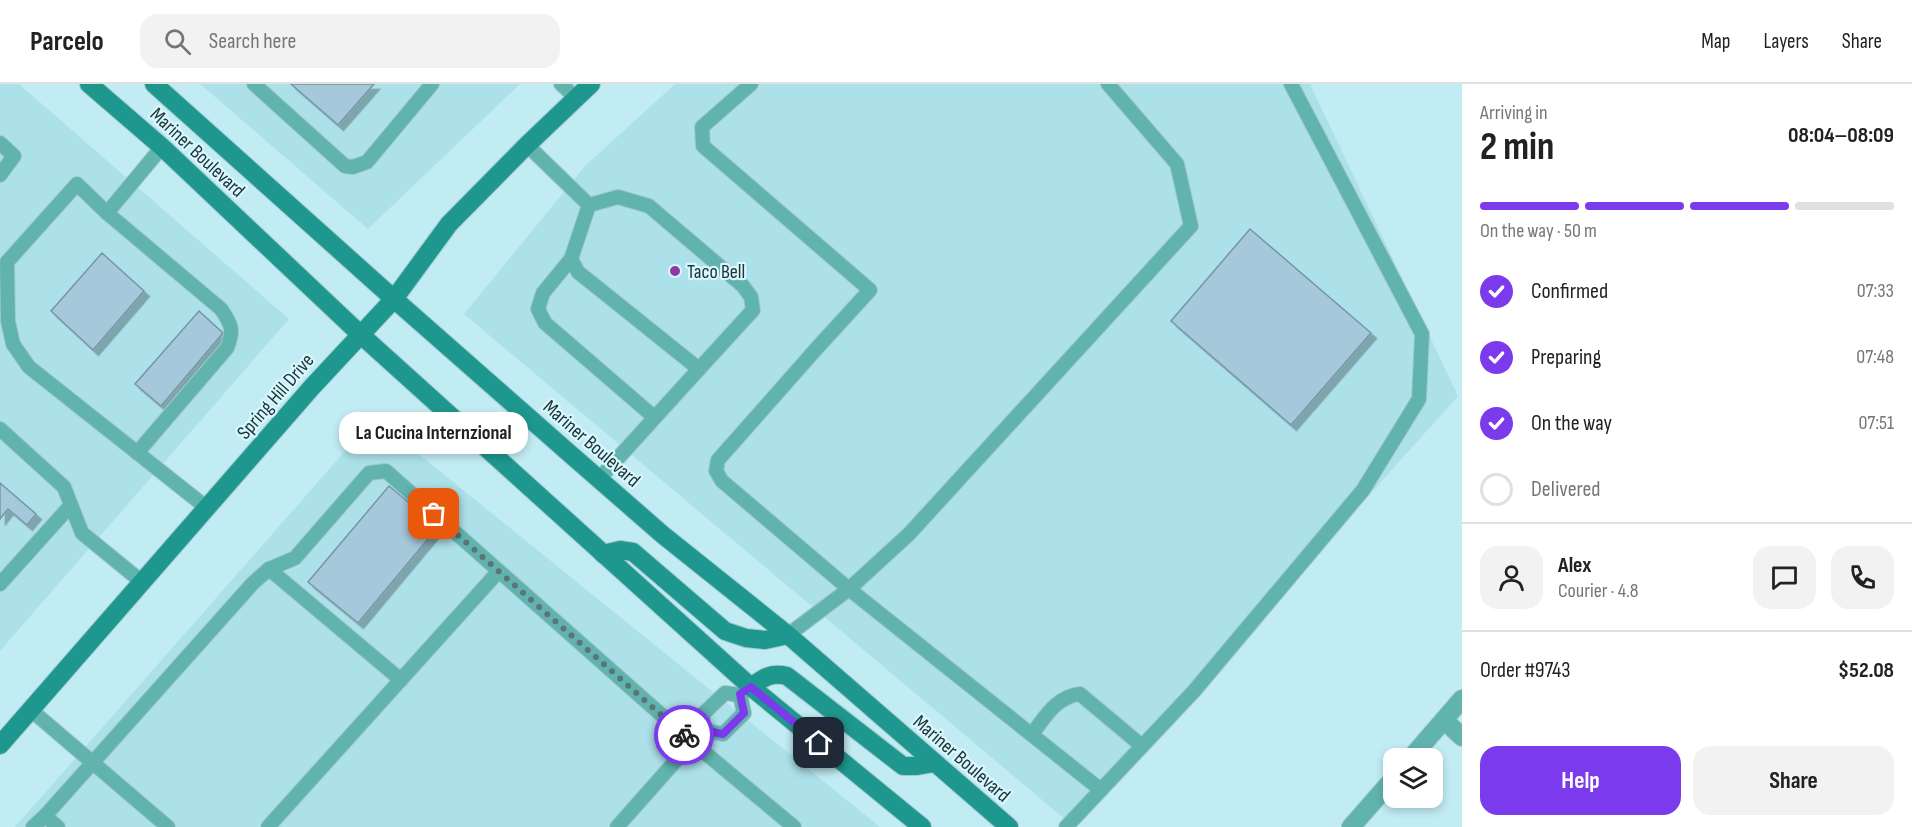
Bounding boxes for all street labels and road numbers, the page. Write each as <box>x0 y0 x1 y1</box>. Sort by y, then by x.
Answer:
street label: Mariner Boulevard <box>145 103 250 203</box>
street label: Spring Hill Drive <box>232 349 319 444</box>
street label: Mariner Boulevard <box>538 395 645 492</box>
street label: Mariner Boulevard <box>908 710 1015 807</box>

